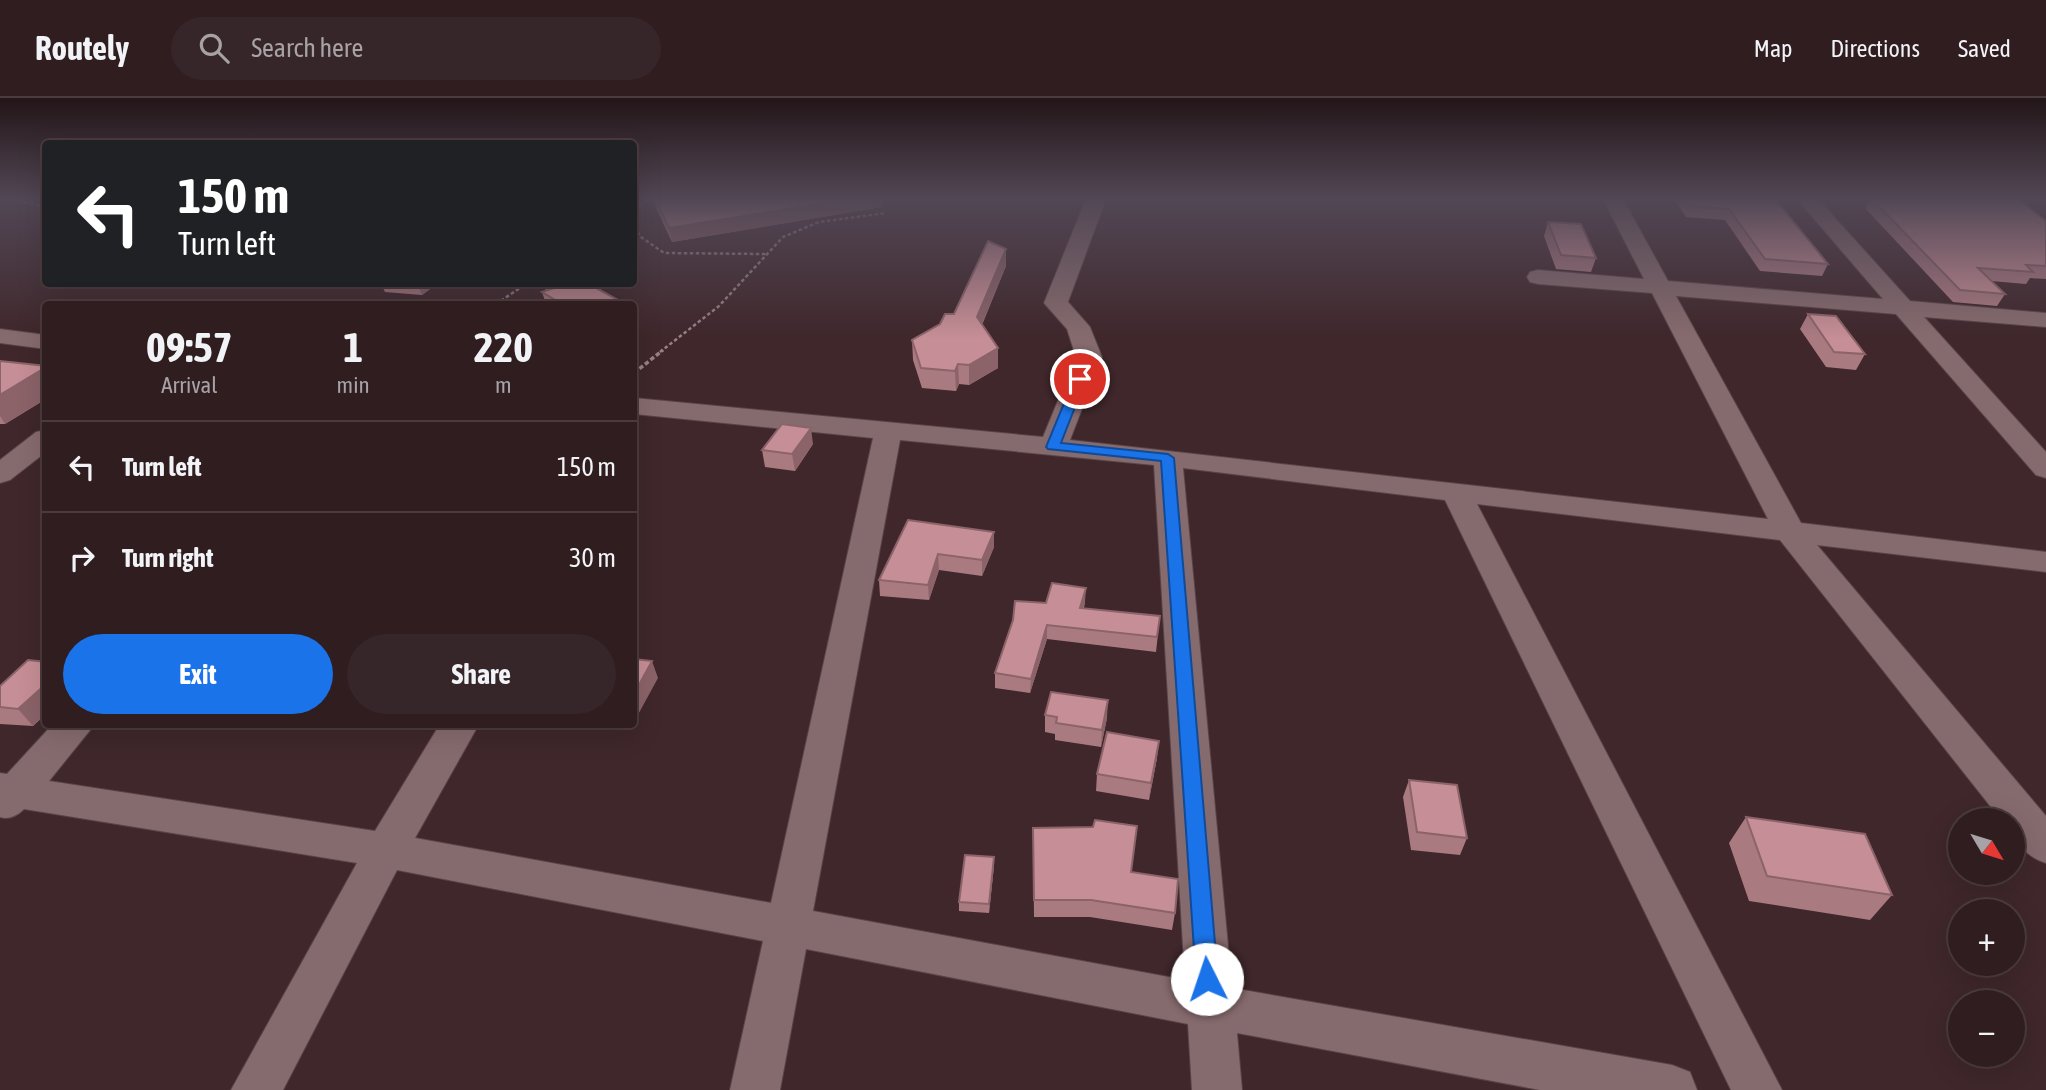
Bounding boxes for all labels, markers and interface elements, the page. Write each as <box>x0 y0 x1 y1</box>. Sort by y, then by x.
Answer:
search box <box>171 17 661 80</box>
text: Routely <box>35 29 129 67</box>
icon: search <box>195 29 233 67</box>
text: Search here <box>251 33 363 63</box>
text: Map <box>1754 35 1792 62</box>
text: Directions <box>1830 35 1920 62</box>
text: Saved <box>1958 35 2011 62</box>
text: 150 m <box>178 167 289 223</box>
icon: left <box>63 168 154 259</box>
text: Turn left <box>178 225 276 262</box>
text: 09:57 <box>146 323 233 371</box>
text: 1 <box>343 323 363 371</box>
text: 220 <box>474 323 533 371</box>
pin <box>1050 349 1110 409</box>
icon: arrive <box>1061 360 1099 398</box>
text: Arrival <box>161 372 217 398</box>
text: min <box>337 372 370 398</box>
text: m <box>495 372 512 398</box>
icon: left <box>63 448 101 486</box>
text: Turn left <box>122 452 202 482</box>
text: 150 m <box>557 452 616 482</box>
icon: right <box>63 539 101 577</box>
text: Turn right <box>122 543 213 573</box>
text: 30 m <box>569 543 616 573</box>
button: Exit <box>63 634 333 714</box>
button: Share <box>347 634 616 714</box>
north arrow <box>1948 808 2025 886</box>
map controls <box>1948 808 2025 1067</box>
button: + <box>1948 899 2025 976</box>
position arrow <box>1170 942 1244 1016</box>
button: − <box>1948 990 2025 1067</box>

